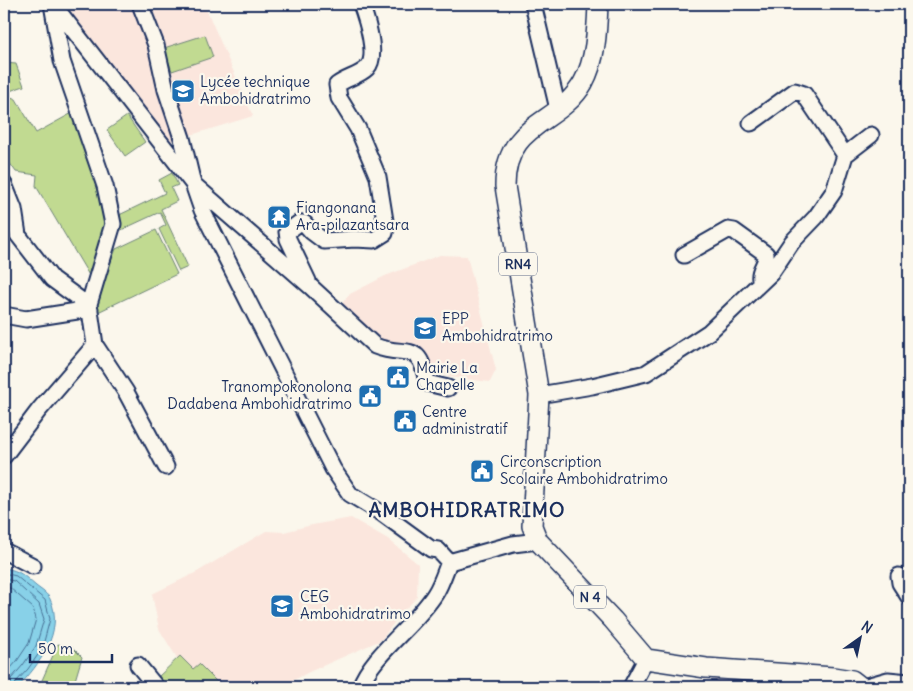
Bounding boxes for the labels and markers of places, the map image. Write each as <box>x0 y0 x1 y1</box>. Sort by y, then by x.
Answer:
place label: Lycée technique Ambohidratrimo <box>200 72 311 108</box>
school or university icon: Lycée technique Ambohidratrimo <box>170 78 196 104</box>
place label: Fiangonana Ara-pilazantsara <box>296 198 410 234</box>
temple icon: Fiangonana Ara-pilazantsara <box>266 204 292 230</box>
place label: EPP Ambohidratrimo <box>442 309 553 345</box>
school or university icon: EPP Ambohidratrimo <box>412 315 438 341</box>
place label: Mairie La Chapelle <box>416 358 478 394</box>
public building icon: Mairie La Chapelle <box>385 364 411 390</box>
place label: Tranompokonolona Dadabena Ambohidratrimo <box>167 377 352 413</box>
public building icon: Tranompokonolona Dadabena Ambohidratrimo <box>357 383 383 409</box>
place label: Centre administratif <box>422 402 509 438</box>
public building icon: Centre administratif <box>392 408 418 434</box>
place label: Circonscription Scolaire Ambohidratrimo <box>500 452 668 488</box>
public building icon: Circonscription Scolaire Ambohidratrimo <box>469 458 495 484</box>
place label: CEG Ambohidratrimo <box>300 587 411 623</box>
school or university icon: CEG Ambohidratrimo <box>269 593 295 619</box>

